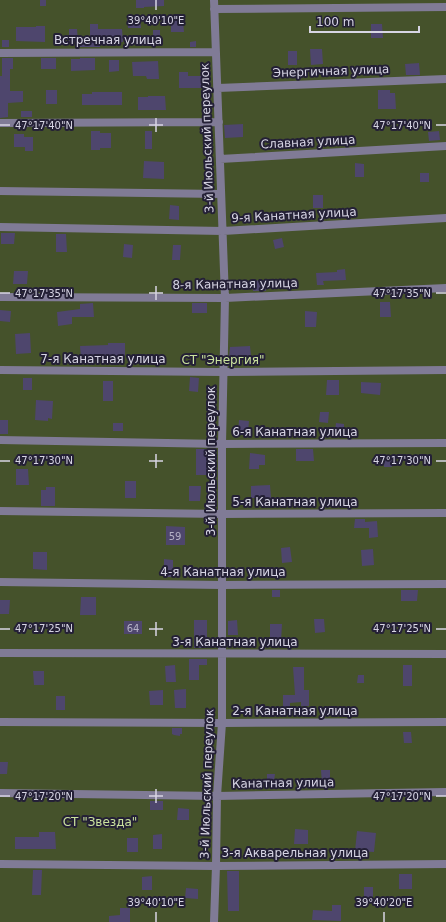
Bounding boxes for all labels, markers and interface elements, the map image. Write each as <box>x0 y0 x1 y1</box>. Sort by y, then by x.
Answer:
scale bar <box>310 8 419 34</box>
text: 39°40'10"E <box>128 15 184 26</box>
text: 100 m <box>316 15 354 29</box>
street label: Встречная улица <box>54 33 162 47</box>
street label: Энергичная улица <box>272 62 390 80</box>
street label: 3-й Июльский переулок <box>197 63 217 213</box>
text: 47°17'40"N <box>15 120 73 131</box>
text: 47°17'40"N <box>373 120 431 131</box>
street label: Славная улица <box>260 133 356 151</box>
street label: 9-я Канатная улица <box>231 205 357 225</box>
street label: 8-я Канатная улица <box>172 276 298 292</box>
text: 47°17'35"N <box>15 288 73 299</box>
text: 47°17'35"N <box>373 288 431 299</box>
street label: 7-я Канатная улица <box>40 352 166 366</box>
park label: СТ "Энергия" <box>181 353 265 367</box>
street label: 3-й Июльский переулок <box>204 386 218 536</box>
street label: 6-я Канатная улица <box>232 425 358 439</box>
text: 47°17'30"N <box>15 455 73 466</box>
text: 47°17'30"N <box>373 455 431 466</box>
street label: 5-я Канатная улица <box>232 495 358 509</box>
house number: 59 <box>169 531 181 542</box>
street label: 4-я Канатная улица <box>160 565 286 579</box>
text: 47°17'25"N <box>15 623 73 634</box>
house number: 64 <box>127 623 139 634</box>
text: 47°17'25"N <box>373 623 431 634</box>
street label: 3-я Канатная улица <box>172 635 298 649</box>
street label: 2-я Канатная улица <box>232 704 358 718</box>
street label: 3-й Июльский переулок <box>197 709 217 859</box>
street label: Канатная улица <box>232 775 334 791</box>
text: 47°17'20"N <box>15 791 73 802</box>
text: 47°17'20"N <box>373 791 431 802</box>
park label: СТ "Звезда" <box>63 815 137 829</box>
street label: 3-я Акварельная улица <box>222 846 368 860</box>
text: 39°40'10"E <box>128 897 184 908</box>
text: 39°40'20"E <box>356 897 412 908</box>

